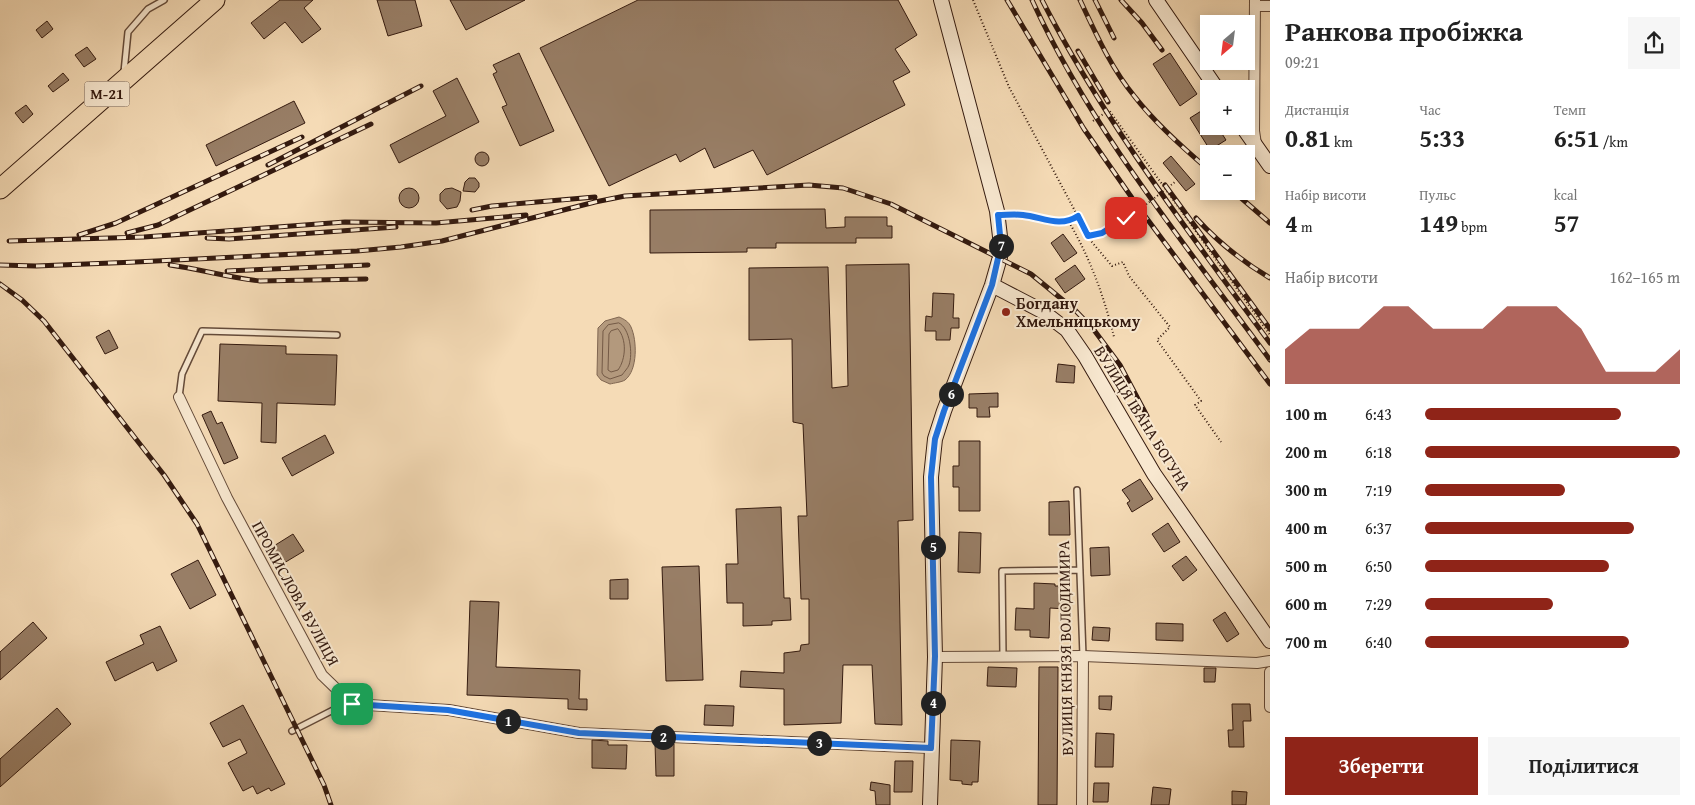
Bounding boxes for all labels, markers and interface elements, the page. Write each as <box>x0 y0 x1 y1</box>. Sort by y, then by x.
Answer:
text: Ранкова пробіжка <box>1285 10 1523 51</box>
north arrow <box>1200 15 1255 70</box>
map controls <box>1200 15 1255 200</box>
button: share <box>1628 17 1680 69</box>
text: 09:21 <box>1285 50 1320 74</box>
button: + <box>1200 80 1255 135</box>
road number: М-21 <box>84 82 130 106</box>
text: Дистанція <box>1285 100 1349 120</box>
text: Час <box>1419 100 1441 120</box>
text: Темп <box>1554 100 1586 120</box>
text: 0.81 <box>1285 120 1331 156</box>
text: 5:33 <box>1419 120 1465 156</box>
text: 6:51 <box>1554 120 1600 156</box>
text: km <box>1331 132 1353 152</box>
text: /km <box>1600 132 1628 152</box>
button: − <box>1200 145 1255 200</box>
text: Набір висоти <box>1285 185 1366 205</box>
text: Пульс <box>1419 185 1456 205</box>
text: kcal <box>1554 185 1578 205</box>
pin <box>1105 197 1147 239</box>
icon: check <box>1112 204 1140 232</box>
text: 4 <box>1285 205 1298 241</box>
text: 149 <box>1419 205 1458 241</box>
text: 57 <box>1554 205 1580 241</box>
text: m <box>1298 217 1312 237</box>
text: bpm <box>1458 217 1488 237</box>
pin: 7 <box>988 234 1014 258</box>
text: 7 <box>998 236 1005 256</box>
text: Набір висоти <box>1285 265 1378 289</box>
text: 162–165 m <box>1610 265 1680 289</box>
place label: Богдану Хмельницькому <box>1016 291 1141 333</box>
marker: Богдану Хмельницькому <box>1000 306 1012 318</box>
street label: ВУЛИЦЯ ІВАНА БОГУНА <box>1089 341 1198 495</box>
pin: 6 <box>938 382 964 406</box>
text: 6 <box>948 384 955 404</box>
text: 100 m <box>1285 402 1327 426</box>
text: 6:43 <box>1365 402 1392 426</box>
text: 200 m <box>1285 440 1327 464</box>
text: 6:18 <box>1365 440 1392 464</box>
text: 300 m <box>1285 478 1327 502</box>
text: 7:19 <box>1365 478 1392 502</box>
street label: ПРОМИСЛОВА ВУЛИЦЯ <box>246 516 346 670</box>
text: 400 m <box>1285 516 1327 540</box>
text: 6:37 <box>1365 516 1392 540</box>
pin: 5 <box>920 534 946 560</box>
text: 5 <box>930 537 937 557</box>
street label: ВУЛИЦЯ КНЯЗЯ ВОЛОДИМИРА <box>1051 540 1079 756</box>
text: 500 m <box>1285 554 1327 578</box>
text: 6:50 <box>1365 554 1392 578</box>
text: 600 m <box>1285 592 1327 616</box>
text: 7:29 <box>1365 592 1392 616</box>
text: 700 m <box>1285 630 1327 654</box>
text: 6:40 <box>1365 630 1392 654</box>
pin <box>331 683 373 725</box>
icon: arrive <box>338 690 366 718</box>
pin: 4 <box>920 690 946 716</box>
text: 4 <box>930 693 937 713</box>
pin: 1 <box>496 708 520 734</box>
text: 1 <box>505 711 512 731</box>
pin: 2 <box>650 724 676 750</box>
text: 2 <box>660 727 667 747</box>
pin: 3 <box>806 730 832 756</box>
text: 3 <box>816 733 823 753</box>
button: Зберегти <box>1285 737 1478 795</box>
button: Поділитися <box>1488 737 1680 795</box>

